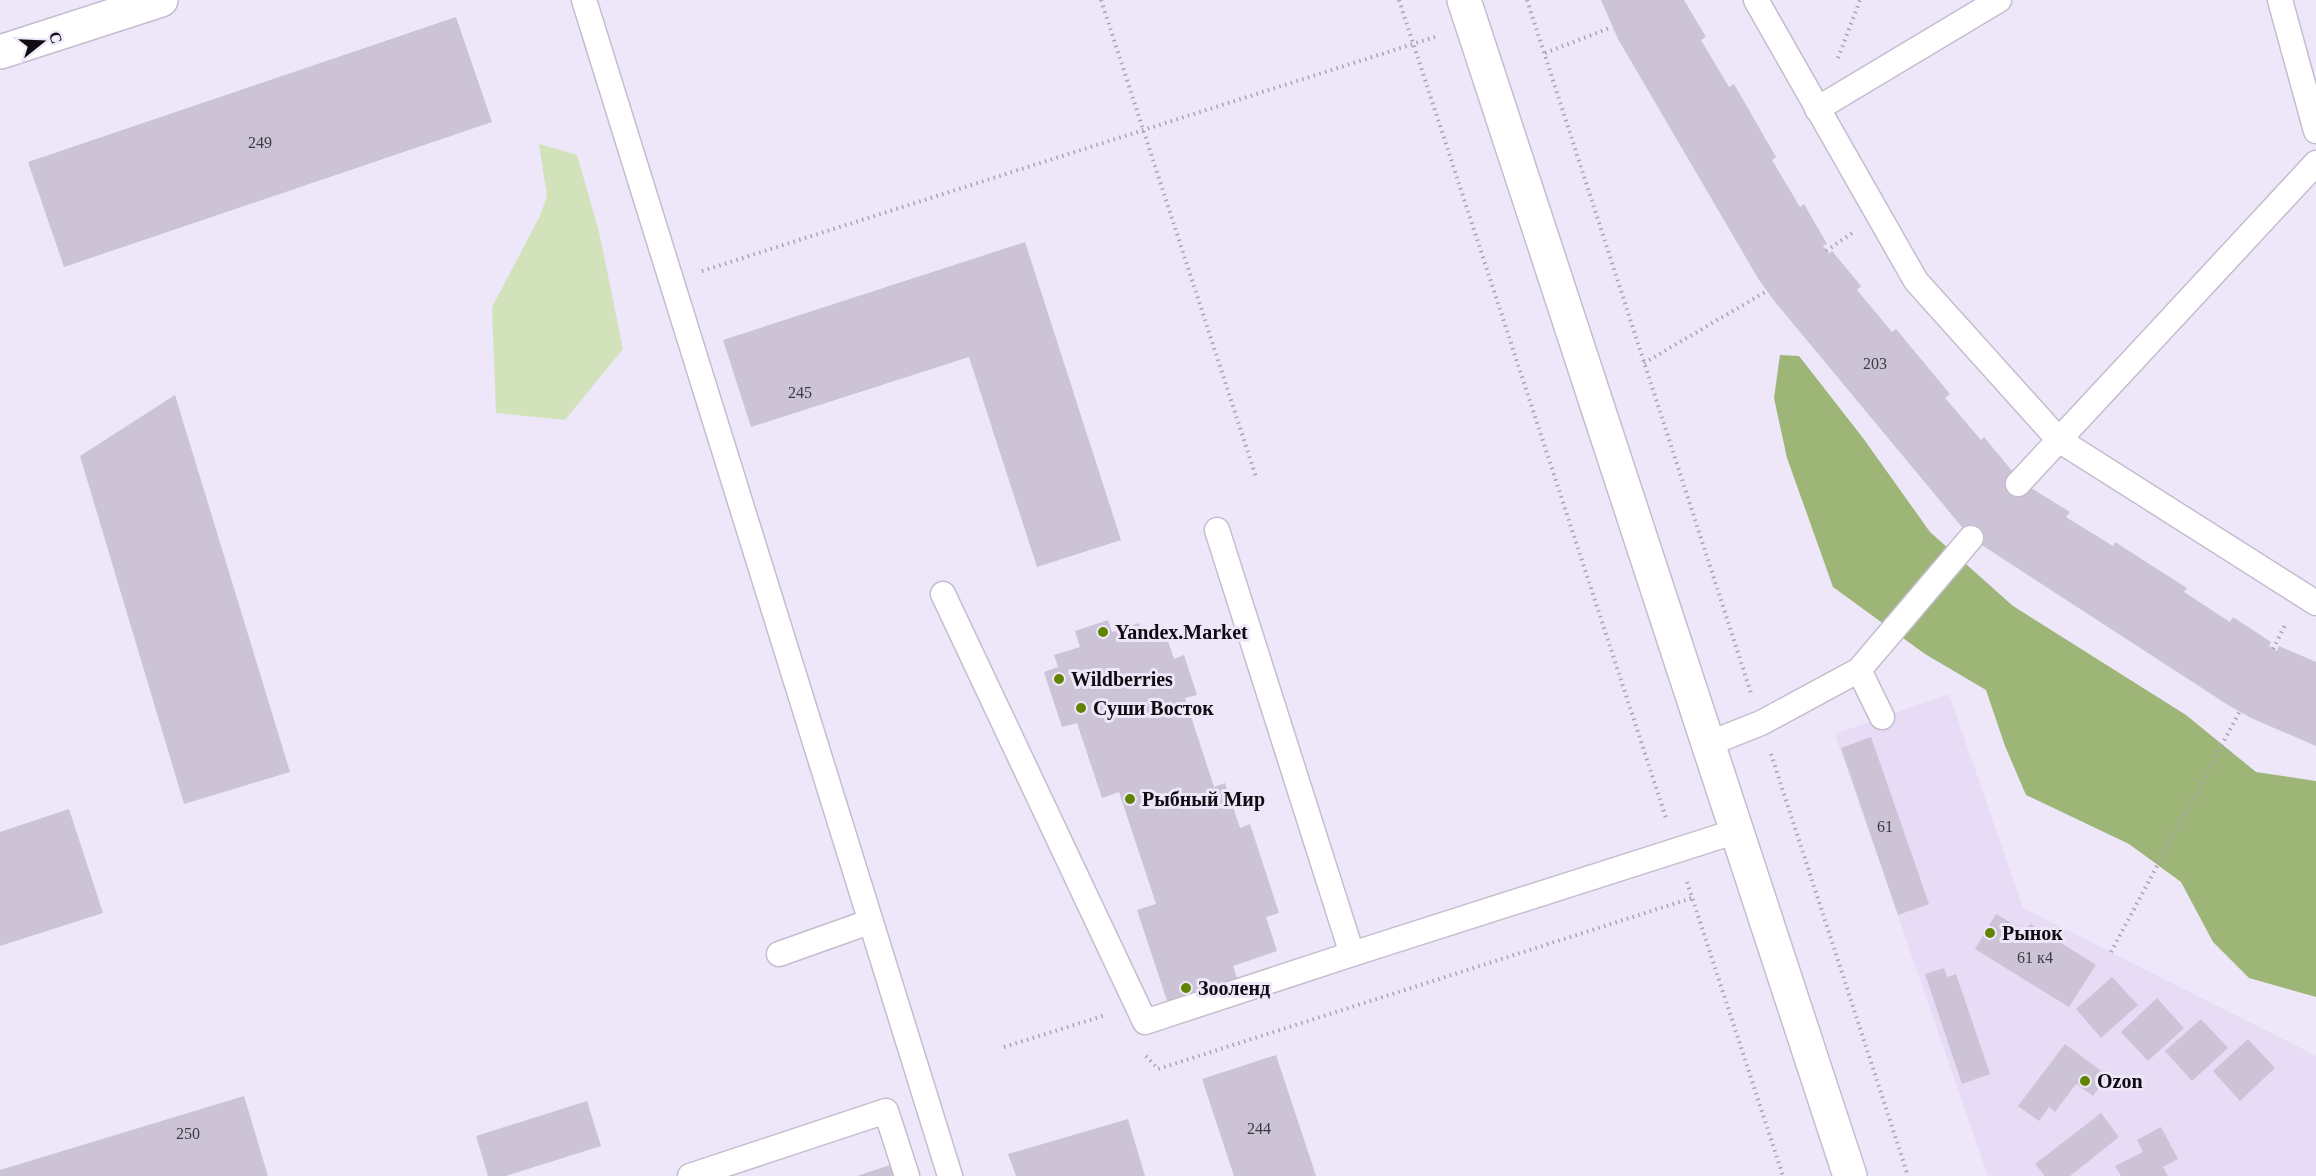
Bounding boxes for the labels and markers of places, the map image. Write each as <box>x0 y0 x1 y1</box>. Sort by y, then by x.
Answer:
place label: Yandex.Market <box>1115 621 1248 643</box>
marker: Yandex.Market <box>1096 625 1110 639</box>
place label: Wildberries <box>1071 668 1173 690</box>
marker: Wildberries <box>1052 672 1066 686</box>
place label: Суши Восток <box>1093 697 1214 720</box>
marker: Суши Восток <box>1074 701 1088 715</box>
place label: Рыбный Мир <box>1142 788 1265 811</box>
marker: Рыбный Мир <box>1123 792 1137 806</box>
place label: Рынок <box>2002 922 2063 944</box>
marker: Рынок <box>1983 926 1997 940</box>
place label: Зооленд <box>1198 977 1270 999</box>
marker: Зооленд <box>1179 981 1193 995</box>
place label: Ozon <box>2097 1070 2143 1092</box>
marker: Ozon <box>2078 1074 2092 1088</box>

